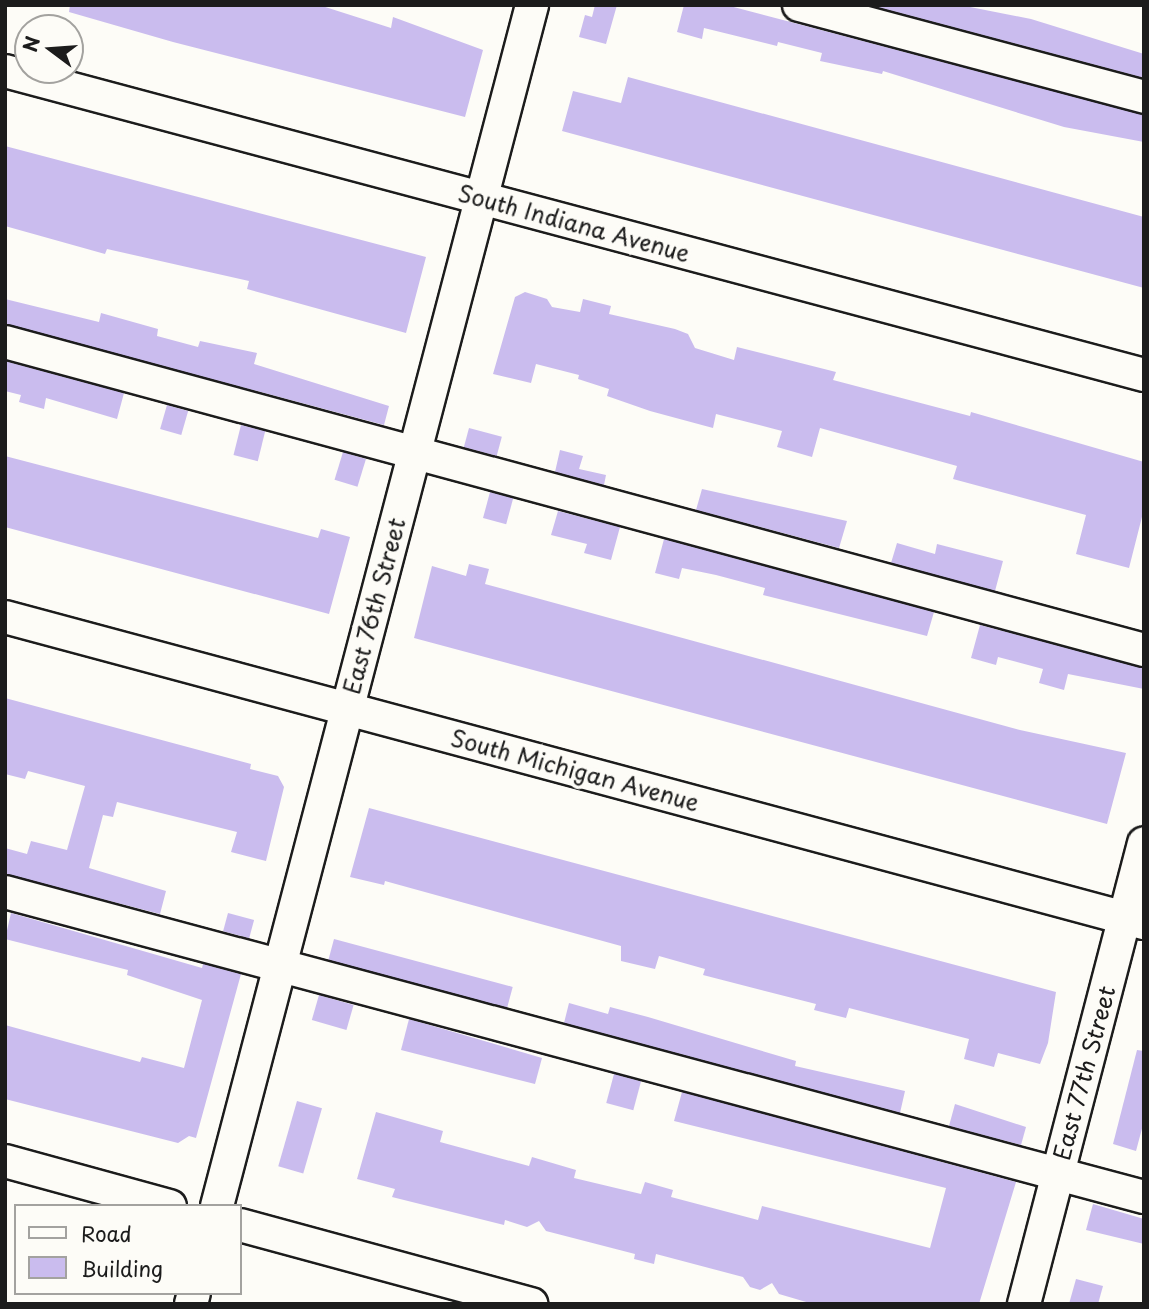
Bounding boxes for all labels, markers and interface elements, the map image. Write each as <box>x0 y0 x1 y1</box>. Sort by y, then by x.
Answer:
north arrow <box>14 14 84 84</box>
text: N <box>15 33 46 55</box>
street label: South Indiana Avenue <box>454 178 694 268</box>
street label: East 76th Street <box>337 514 411 698</box>
street label: South Michigan Avenue <box>448 723 702 817</box>
street label: East 77th Street <box>1047 983 1121 1163</box>
legend <box>14 1204 242 1295</box>
text: Road <box>81 1217 132 1249</box>
text: Building <box>81 1252 163 1284</box>

